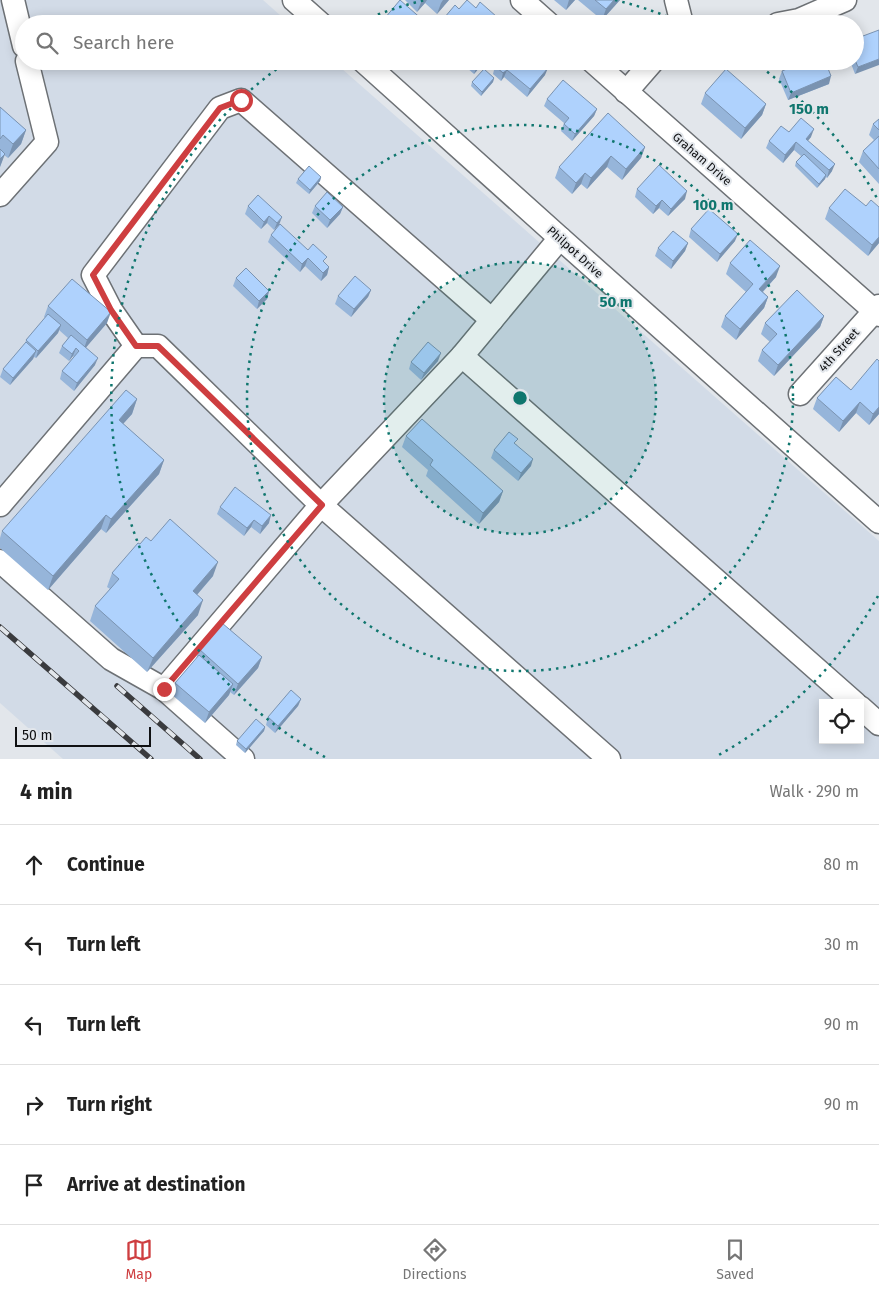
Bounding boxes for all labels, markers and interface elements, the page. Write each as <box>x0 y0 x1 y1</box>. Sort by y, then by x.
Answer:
search box <box>15 15 864 70</box>
icon: search <box>33 29 61 57</box>
text: Search here <box>73 31 174 54</box>
route start <box>230 89 253 112</box>
text: 150 m <box>789 100 829 118</box>
street label: Graham Drive <box>670 130 734 188</box>
text: 100 m <box>693 196 733 214</box>
street label: Philpot Drive <box>544 223 606 281</box>
text: 50 m <box>599 293 633 311</box>
street label: 4th Street <box>816 325 863 375</box>
centre of rings <box>511 389 529 407</box>
route end <box>153 678 176 701</box>
map controls <box>819 699 864 744</box>
button: locate <box>819 699 864 744</box>
scale bar <box>15 724 151 747</box>
text: 50 m <box>22 727 53 744</box>
text: 4 min <box>20 779 73 805</box>
text: Walk · 290 m <box>769 782 859 801</box>
icon: ahead <box>20 851 48 879</box>
text: Continue <box>67 853 145 876</box>
text: 80 m <box>823 855 859 874</box>
icon: left <box>20 931 48 959</box>
text: Turn left <box>67 933 141 956</box>
text: 30 m <box>824 935 859 954</box>
icon: left <box>20 1011 48 1039</box>
text: Turn left <box>67 1013 141 1036</box>
text: 90 m <box>824 1015 859 1034</box>
icon: right <box>20 1091 48 1119</box>
text: Turn right <box>67 1093 152 1116</box>
text: 90 m <box>824 1095 859 1114</box>
icon: arrive <box>20 1171 48 1199</box>
text: Arrive at destination <box>67 1173 246 1196</box>
tab: Map <box>125 1236 153 1283</box>
tab: Directions <box>402 1236 467 1283</box>
tab: Saved <box>716 1236 754 1283</box>

